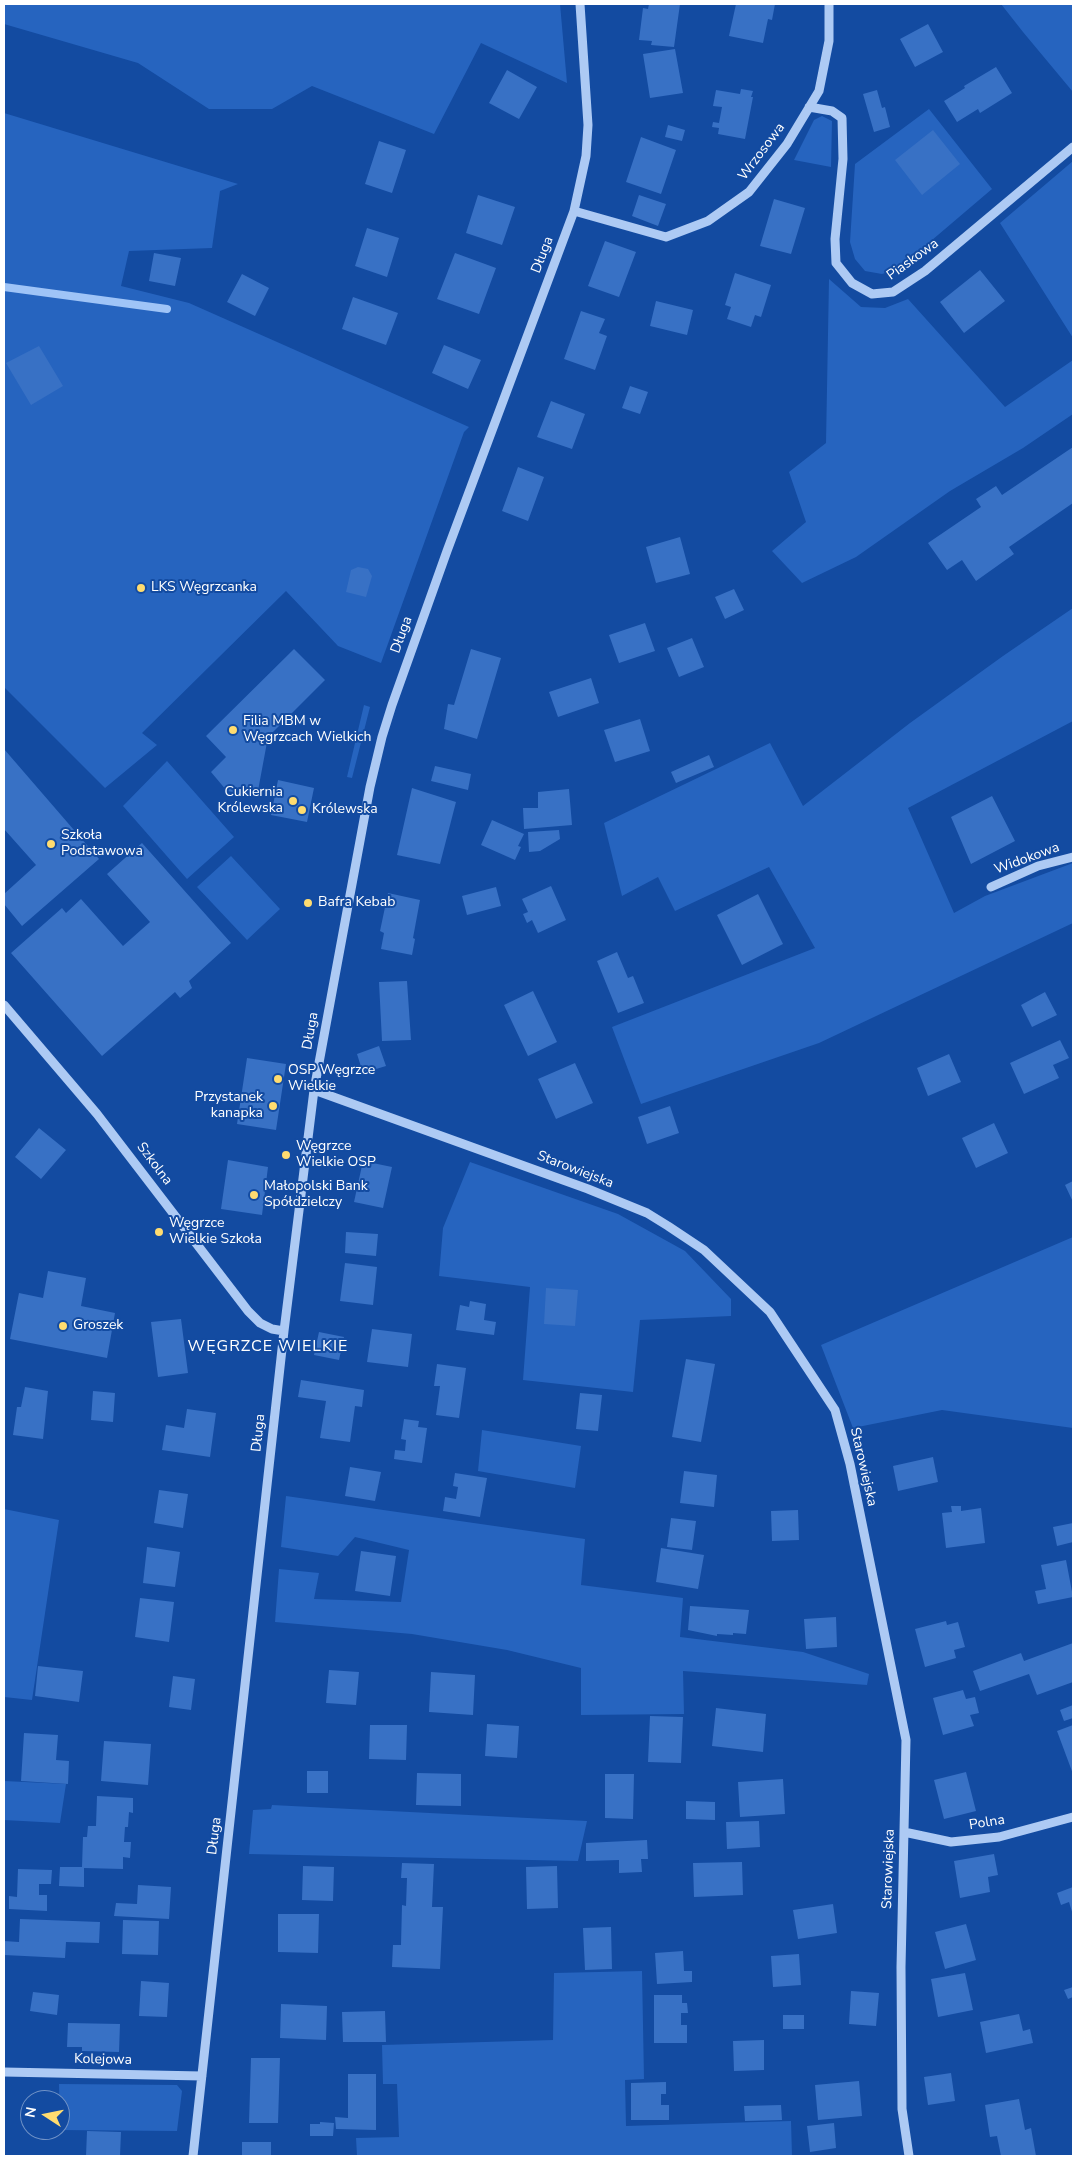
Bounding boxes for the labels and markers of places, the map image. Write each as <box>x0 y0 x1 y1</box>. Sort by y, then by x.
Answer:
place label: LKS Węgrzcanka <box>151 580 257 596</box>
marker: LKS Węgrzcanka <box>135 582 147 594</box>
place label: Filia MBM w Węgrzcach Wielkich <box>243 714 371 746</box>
marker: Filia MBM w Węgrzcach Wielkich <box>227 724 239 736</box>
place label: Cukiernia Królewska <box>217 785 283 818</box>
marker: Cukiernia Królewska <box>287 795 299 807</box>
place label: Królewska <box>312 802 378 818</box>
marker: Królewska <box>296 804 308 816</box>
place label: Szkoła Podstawowa <box>61 828 143 860</box>
marker: Szkoła Podstawowa <box>45 838 57 850</box>
place label: Bafra Kebab <box>318 895 395 911</box>
marker: Bafra Kebab <box>302 897 314 909</box>
place label: OSP Węgrzce Wielkie <box>288 1063 375 1096</box>
marker: OSP Węgrzce Wielkie <box>272 1073 284 1085</box>
place label: Przystanek kanapka <box>194 1090 263 1122</box>
marker: Przystanek kanapka <box>267 1100 279 1112</box>
place label: Węgrzce Wielkie OSP <box>296 1139 376 1172</box>
marker: Węgrzce Wielkie OSP <box>280 1149 292 1161</box>
place label: Małopolski Bank Spółdzielczy <box>264 1179 368 1212</box>
marker: Małopolski Bank Spółdzielczy <box>248 1189 260 1201</box>
place label: Węgrzce Wielkie Szkoła <box>169 1216 262 1248</box>
marker: Węgrzce Wielkie Szkoła <box>153 1226 165 1238</box>
place label: Groszek <box>73 1318 123 1334</box>
marker: Groszek <box>57 1320 69 1332</box>

